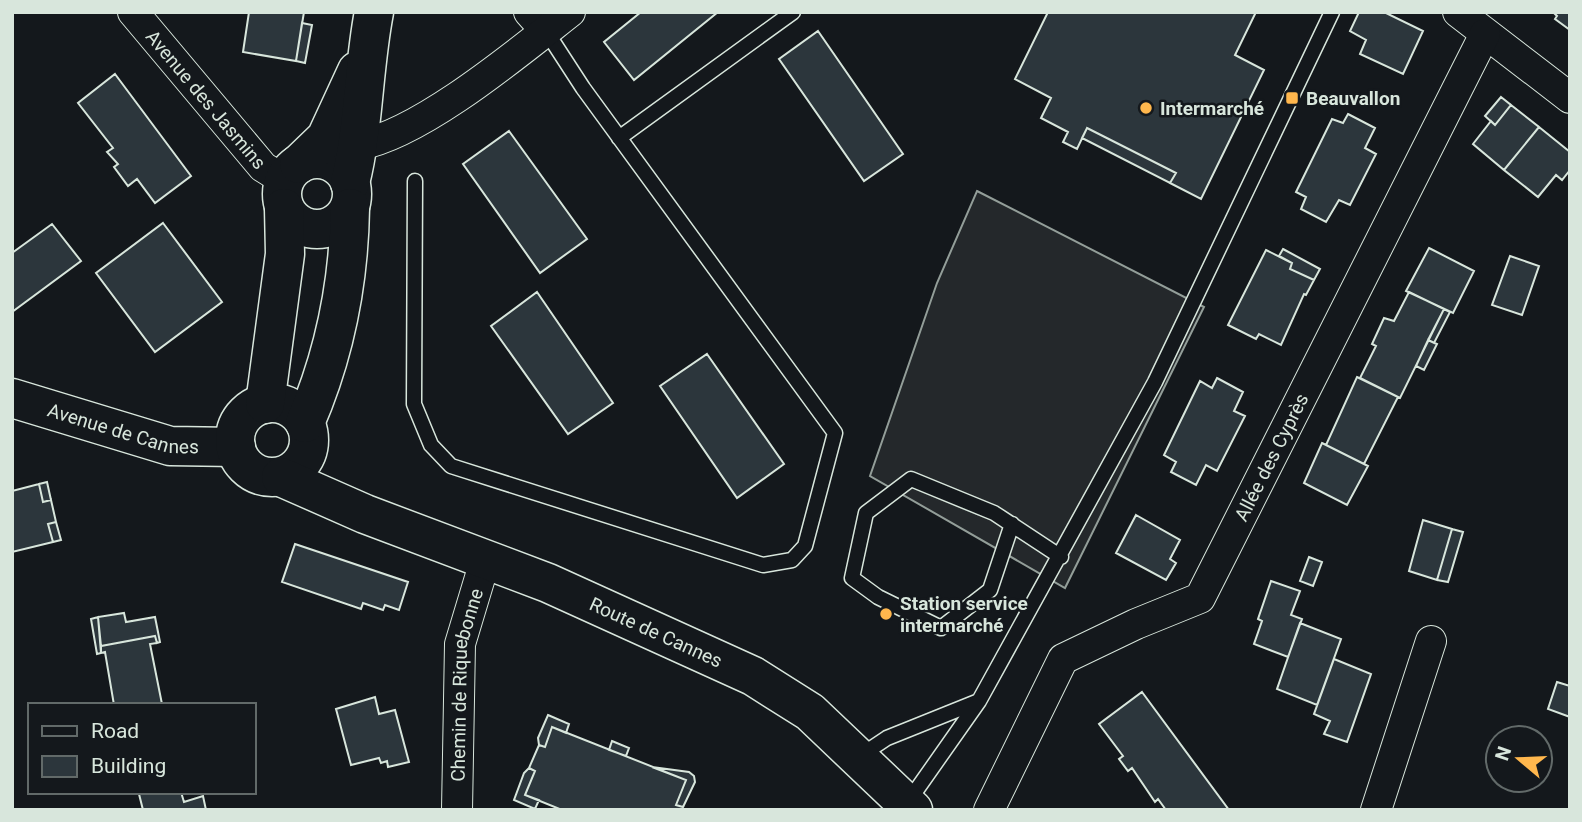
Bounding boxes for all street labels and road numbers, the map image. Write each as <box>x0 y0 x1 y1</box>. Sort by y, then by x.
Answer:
street label: Avenue des Jasmins <box>141 25 271 174</box>
street label: Allée des Cyprès <box>1229 389 1313 525</box>
street label: Avenue de Cannes <box>45 398 199 458</box>
street label: Chemin de Riquebonne <box>446 586 488 782</box>
street label: Route de Cannes <box>586 592 726 672</box>

